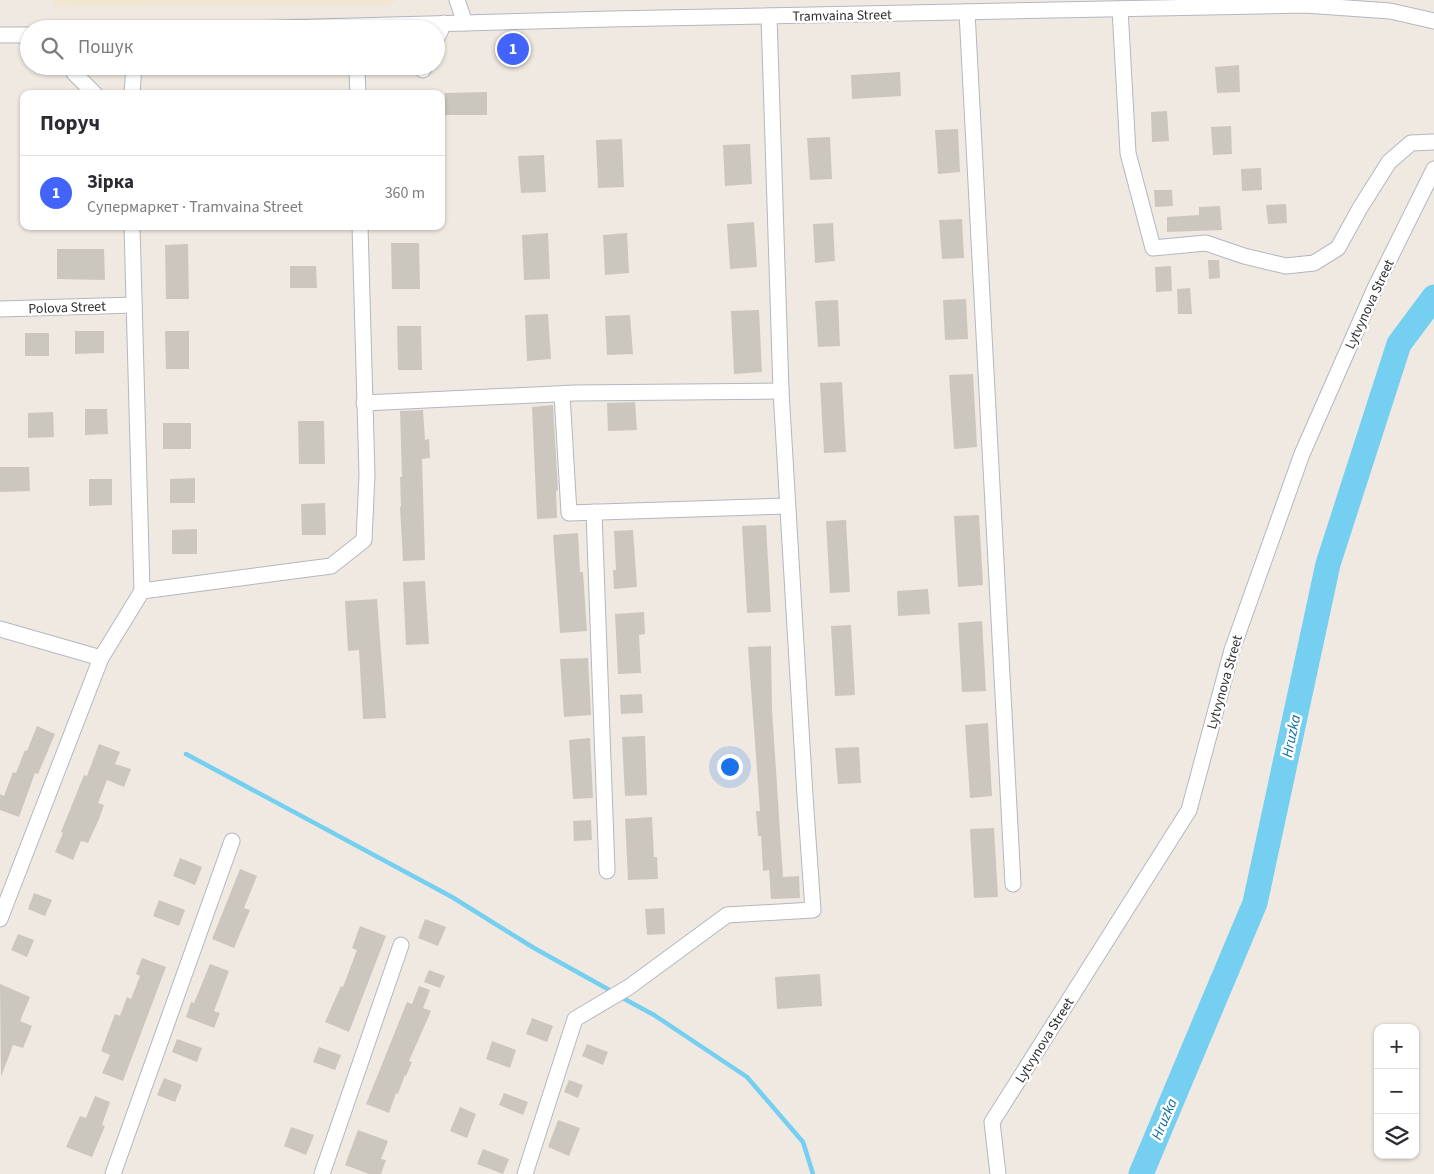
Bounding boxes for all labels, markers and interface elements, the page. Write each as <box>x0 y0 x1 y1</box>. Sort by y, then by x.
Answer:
street label: Tramvaina Street <box>792 5 892 27</box>
search box <box>20 20 445 75</box>
pin: 1 <box>497 30 529 68</box>
icon: search <box>38 34 66 62</box>
text: Пошук <box>78 34 133 61</box>
text: Поруч <box>40 108 100 138</box>
text: Зірка <box>87 169 134 196</box>
text: 1 <box>52 182 60 204</box>
text: 360 m <box>385 182 425 204</box>
text: Супермаркет · Tramvaina Street <box>87 196 303 218</box>
street label: Lytvynova Street <box>1340 256 1400 353</box>
street label: Polova Street <box>28 297 106 319</box>
street label: Lytvynova Street <box>1202 633 1248 732</box>
water label: Hruzka <box>1277 713 1306 760</box>
your location <box>717 754 743 780</box>
street label: Lytvynova Street <box>1011 994 1079 1087</box>
map controls <box>1374 1024 1419 1159</box>
button: + <box>1374 1024 1419 1069</box>
button: − <box>1374 1069 1419 1114</box>
water label: Hruzka <box>1146 1095 1183 1143</box>
button: layers <box>1374 1114 1419 1159</box>

